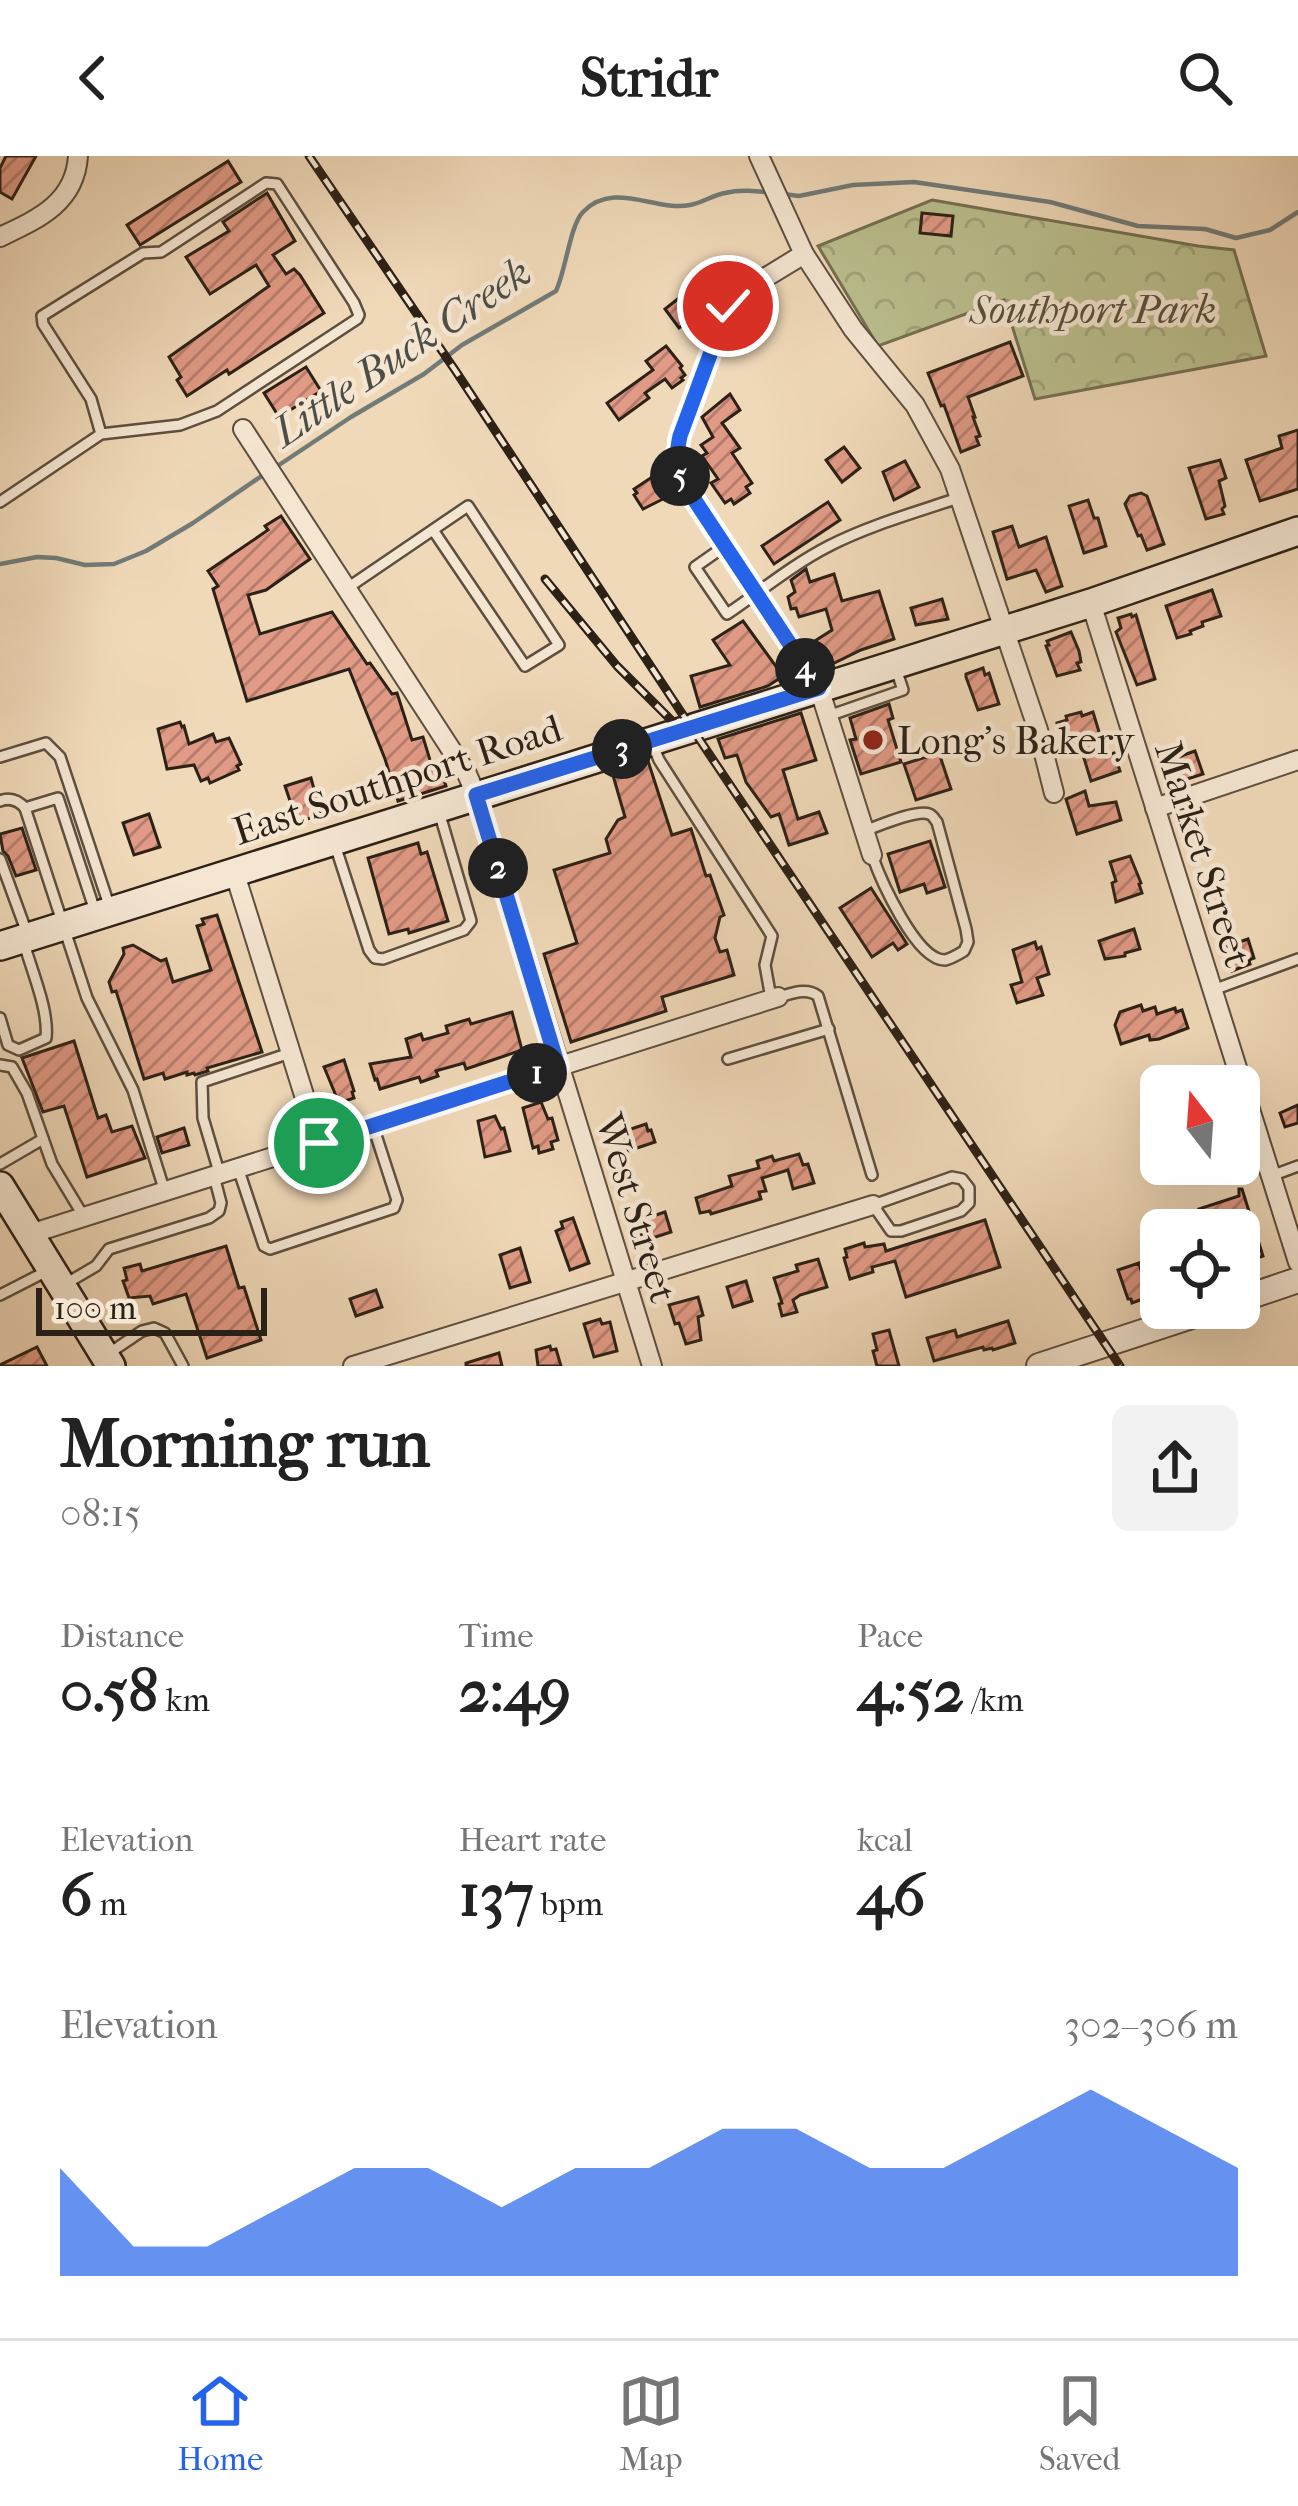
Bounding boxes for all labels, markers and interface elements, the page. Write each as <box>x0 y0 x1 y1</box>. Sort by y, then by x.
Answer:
icon: back <box>60 45 126 111</box>
icon: search <box>1172 45 1238 111</box>
text: Stridr <box>580 47 718 110</box>
water label: Little Buck Creek <box>261 248 540 458</box>
pin <box>677 255 779 357</box>
icon: check <box>695 273 761 339</box>
park label: Southport Park <box>968 287 1217 333</box>
pin: 5 <box>650 446 710 506</box>
text: 5 <box>673 456 687 495</box>
pin: 4 <box>775 638 835 698</box>
text: 4 <box>795 648 815 687</box>
street label: East Southport Road <box>227 705 568 855</box>
place label: Long's Bakery <box>897 718 1135 764</box>
pin: 3 <box>592 719 652 779</box>
marker: Long's Bakery <box>860 727 886 753</box>
text: 3 <box>615 729 629 768</box>
street label: Market Street <box>1145 736 1261 973</box>
pin: 2 <box>468 838 528 898</box>
text: 2 <box>490 848 506 887</box>
pin: 1 <box>507 1043 567 1103</box>
text: 1 <box>531 1053 543 1092</box>
north arrow <box>1140 1065 1260 1185</box>
map controls <box>1140 1065 1260 1329</box>
pin <box>268 1092 370 1194</box>
street label: West Street <box>585 1108 687 1308</box>
icon: arrive <box>286 1110 352 1176</box>
button: locate <box>1140 1209 1260 1329</box>
scale bar <box>36 1282 267 1335</box>
text: 100 m <box>54 1289 137 1328</box>
button: share <box>1112 1405 1238 1531</box>
text: Morning run <box>60 1406 430 1483</box>
text: 08:15 <box>60 1490 141 1536</box>
text: Distance <box>60 1617 184 1656</box>
text: Time <box>459 1617 534 1656</box>
text: Pace <box>857 1617 923 1656</box>
text: 0.58 <box>60 1656 158 1727</box>
text: 2:49 <box>459 1656 571 1727</box>
text: 4:52 <box>857 1656 964 1727</box>
text: km <box>158 1681 210 1720</box>
text: /km <box>964 1681 1024 1720</box>
text: Elevation <box>60 1821 193 1860</box>
text: Heart rate <box>459 1821 606 1860</box>
text: kcal <box>857 1821 913 1860</box>
text: 6 <box>60 1860 93 1931</box>
text: 137 <box>459 1860 534 1931</box>
text: 46 <box>857 1860 925 1931</box>
text: m <box>93 1885 127 1924</box>
text: bpm <box>534 1885 603 1924</box>
text: Elevation <box>60 2002 218 2048</box>
text: 302–306 m <box>1064 2002 1238 2048</box>
tab: Home <box>177 2368 263 2479</box>
tab: Map <box>618 2368 684 2479</box>
tab: Saved <box>1039 2368 1121 2479</box>

